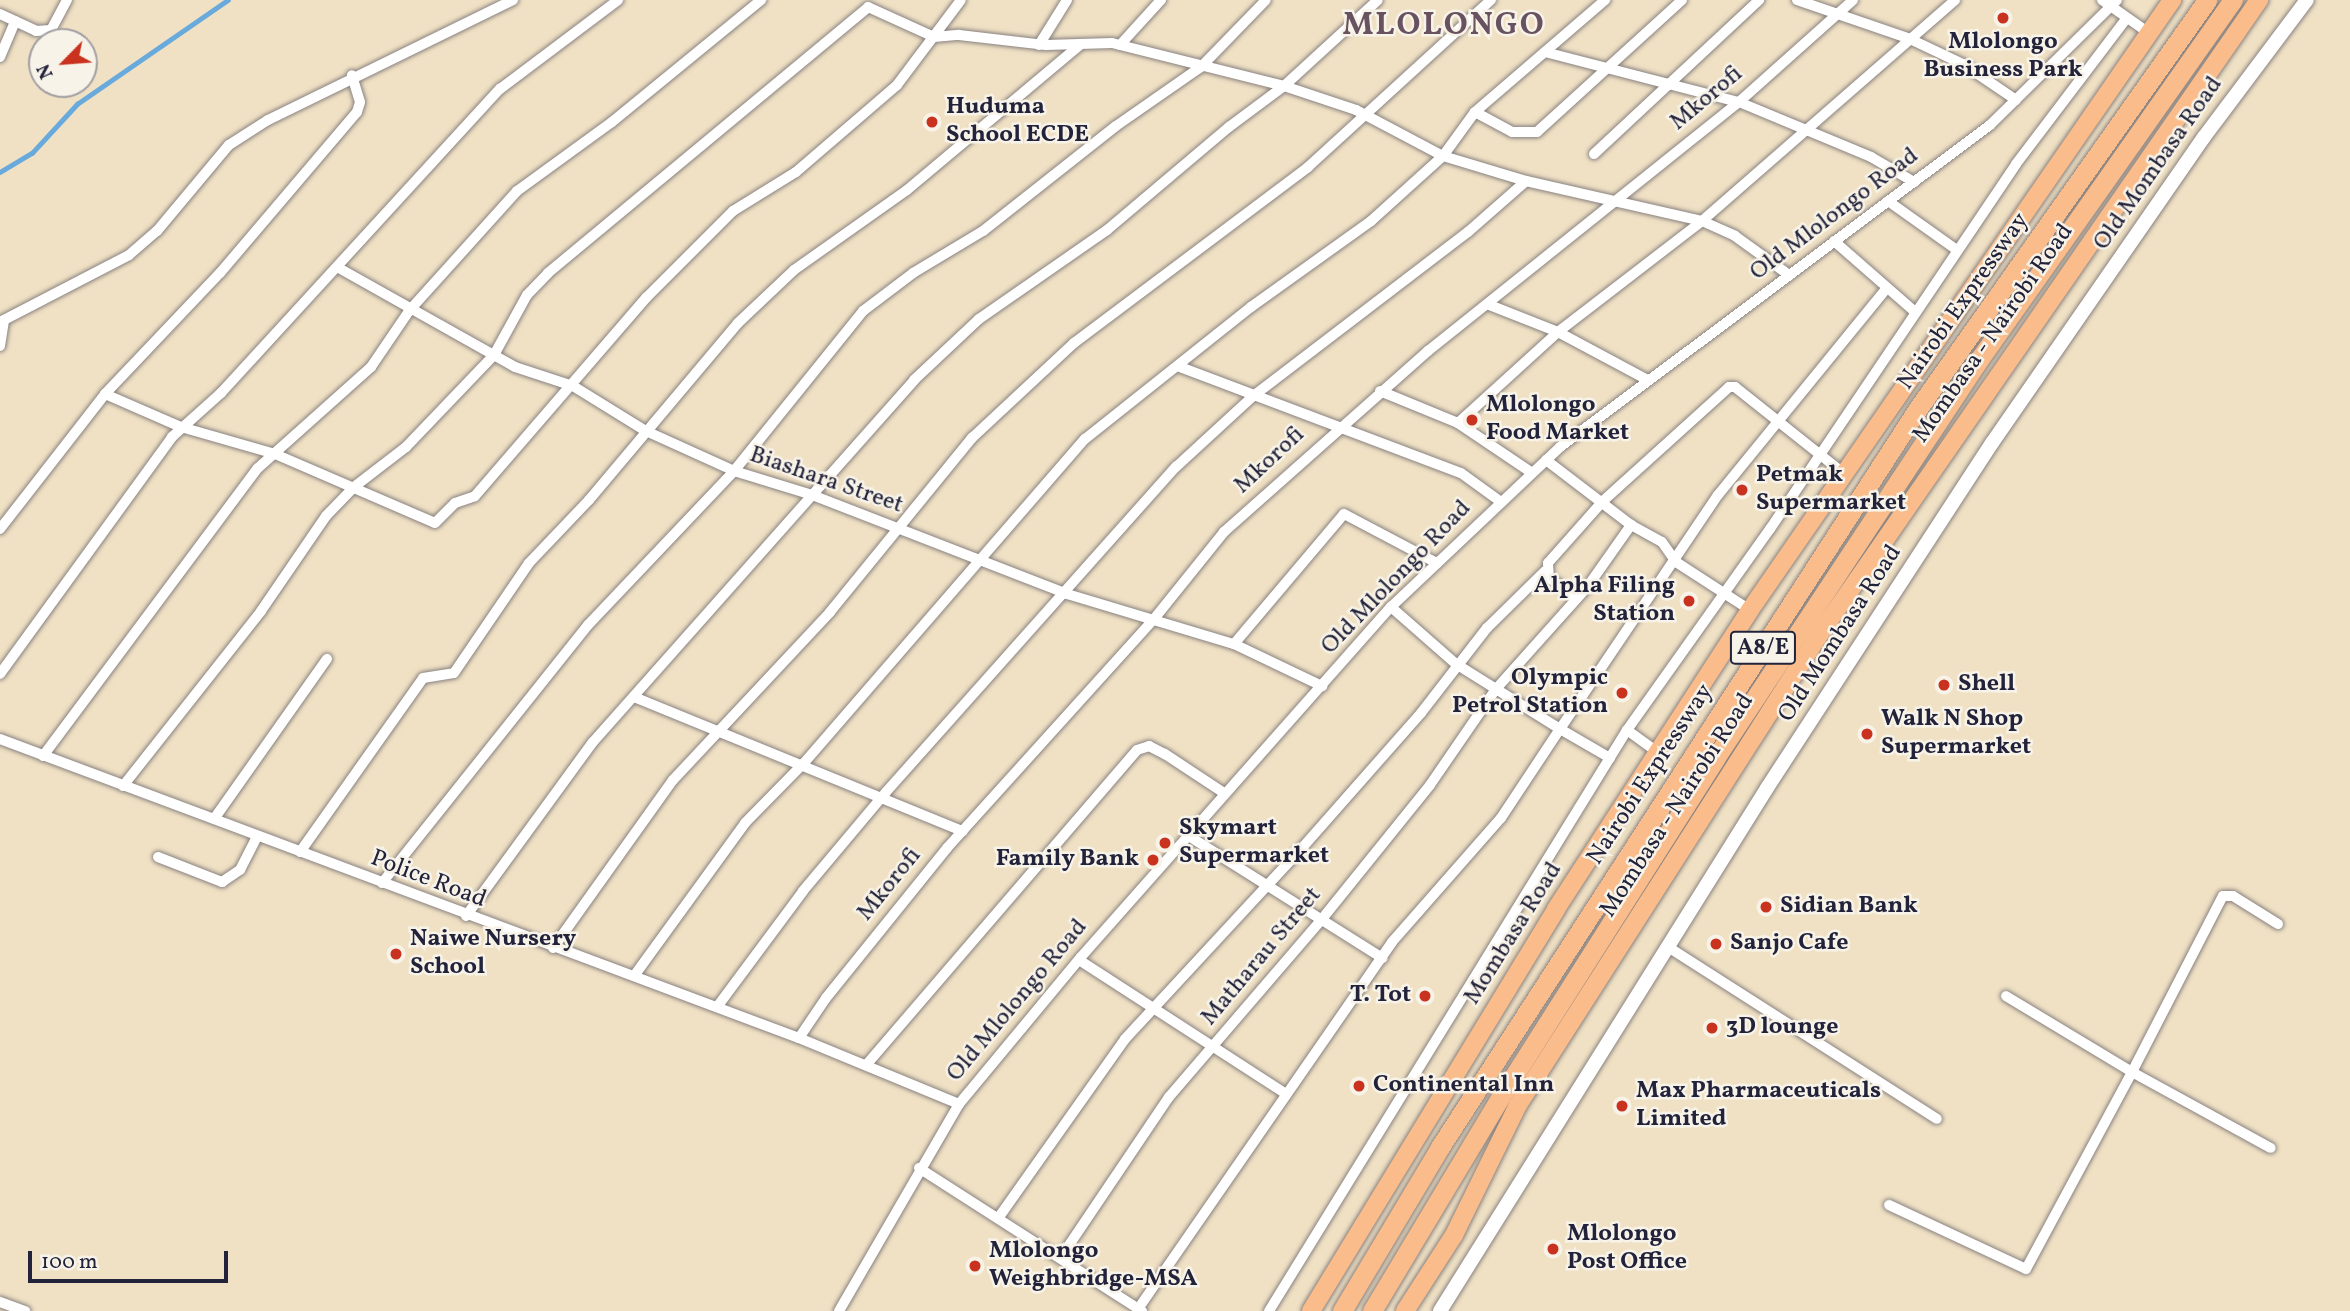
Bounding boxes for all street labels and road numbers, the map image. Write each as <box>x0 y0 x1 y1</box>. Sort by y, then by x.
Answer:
street label: Mkorofi <box>1665 60 1749 138</box>
street label: Old Mombasa Road <box>2088 72 2230 256</box>
street label: Old Mlolongo Road <box>1745 142 1925 288</box>
street label: Nairobi Expressway <box>1892 208 2036 396</box>
street label: Mombasa - Nairobi Road <box>1907 219 2081 449</box>
street label: Mkorofi <box>1229 421 1311 501</box>
street label: Biashara Street <box>745 441 907 521</box>
street label: Old Mlolongo Road <box>1316 495 1478 661</box>
street label: Old Mombasa Road <box>1773 540 1909 728</box>
road number: A8/E <box>1730 628 1796 668</box>
street label: Nairobi Expressway <box>1582 679 1720 871</box>
street label: Mombasa - Nairobi Road <box>1595 688 1761 924</box>
street label: Mkorofi <box>852 843 928 927</box>
street label: Police Road <box>366 845 490 915</box>
street label: Mombasa Road <box>1459 858 1569 1010</box>
street label: Matharau Street <box>1196 882 1328 1032</box>
street label: Old Mlolongo Road <box>942 914 1094 1088</box>

